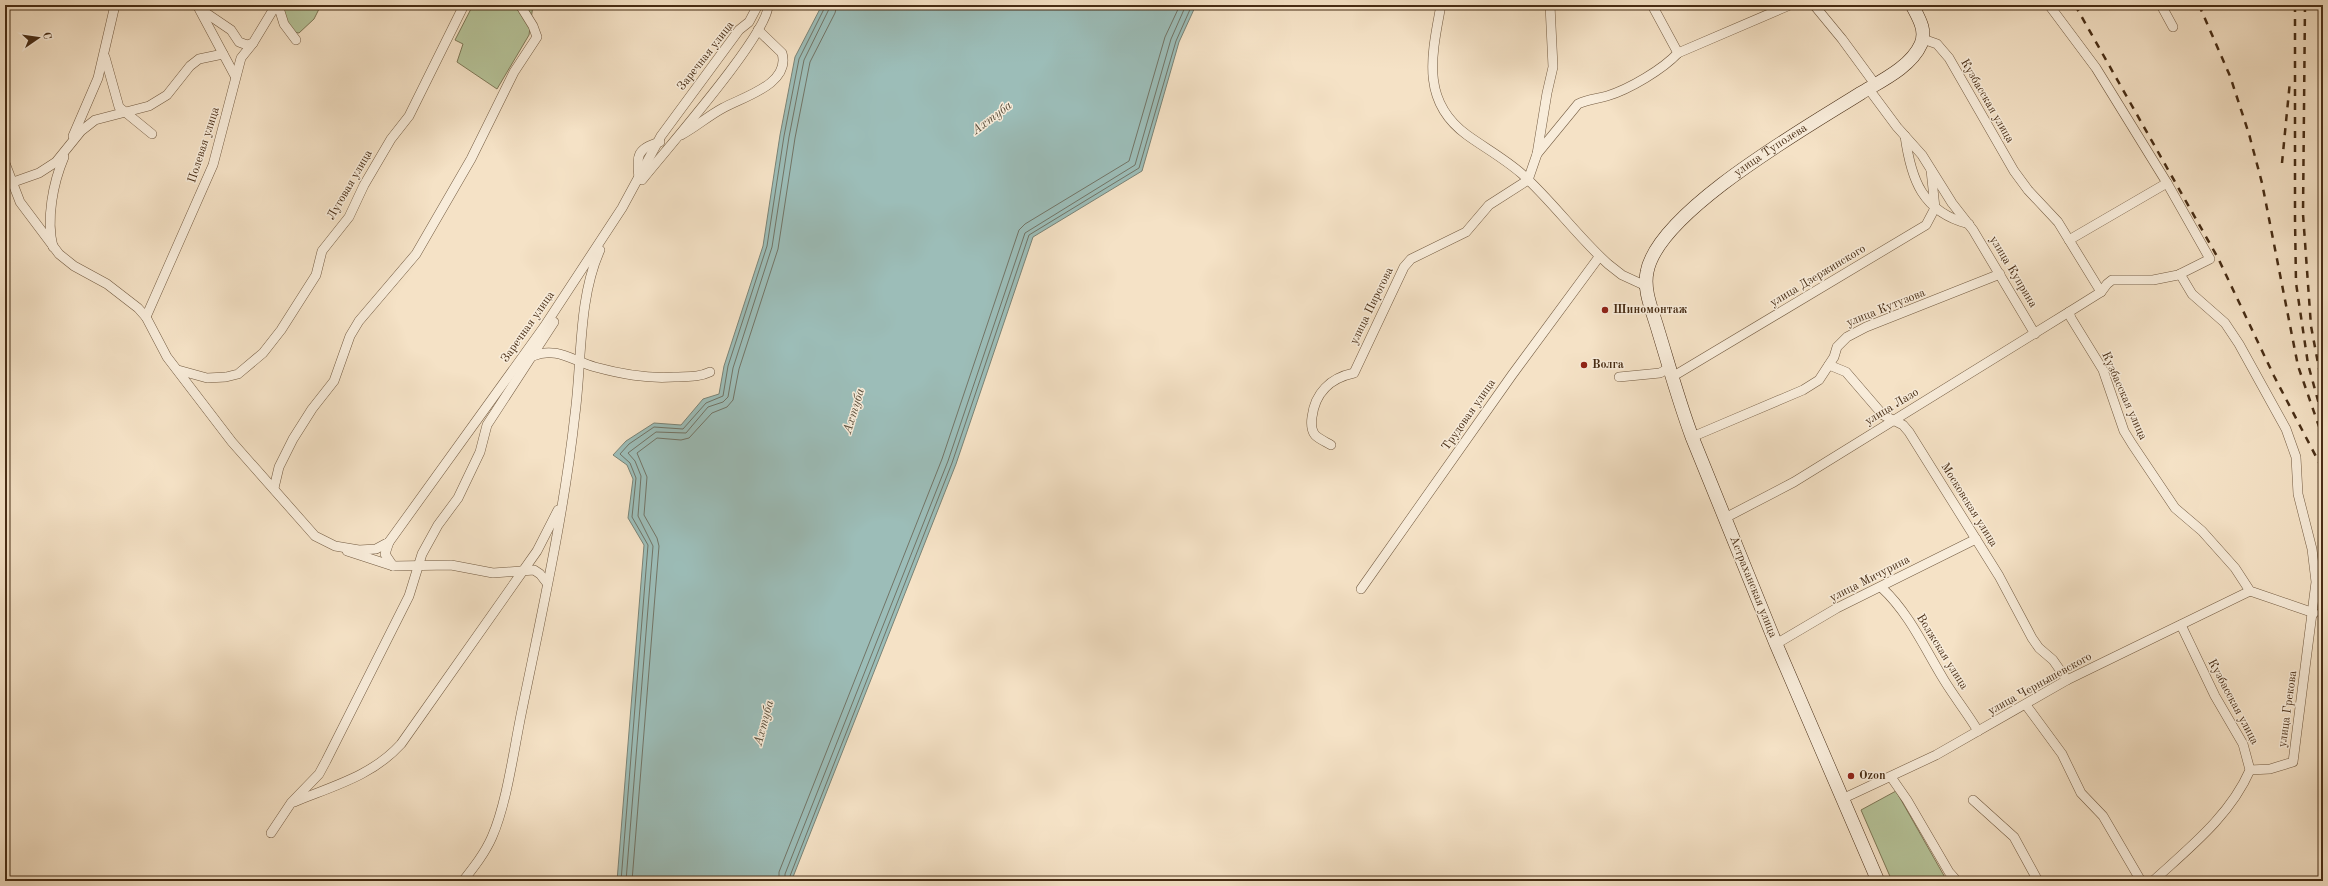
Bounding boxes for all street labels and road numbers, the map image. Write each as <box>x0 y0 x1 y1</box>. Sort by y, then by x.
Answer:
street label: Заречная улица <box>675 19 737 93</box>
street label: Кузбасская улица <box>1958 57 2016 145</box>
street label: Полевая улица <box>186 106 222 184</box>
street label: улица Туполева <box>1732 122 1809 179</box>
street label: Луговая улица <box>325 148 375 222</box>
street label: улица Куприна <box>1987 234 2039 310</box>
street label: улица Дзержинского <box>1768 243 1868 309</box>
street label: улица Пирогова <box>1348 265 1396 347</box>
street label: улица Кутузова <box>1845 287 1927 329</box>
street label: Заречная улица <box>499 289 557 365</box>
street label: Кузбасская улица <box>2099 350 2149 442</box>
street label: Трудовая улица <box>1440 377 1498 453</box>
street label: улица Лазо <box>1863 386 1921 428</box>
street label: Московская улица <box>1938 461 2000 549</box>
street label: Астраханская улица <box>1727 534 1779 640</box>
street label: улица Мичурина <box>1828 554 1912 604</box>
street label: Волжская улица <box>1914 612 1970 692</box>
street label: улица Чернышевского <box>1986 650 2094 718</box>
street label: Кузбасская улица <box>2205 657 2261 747</box>
street label: улица Грекова <box>2277 670 2299 748</box>

